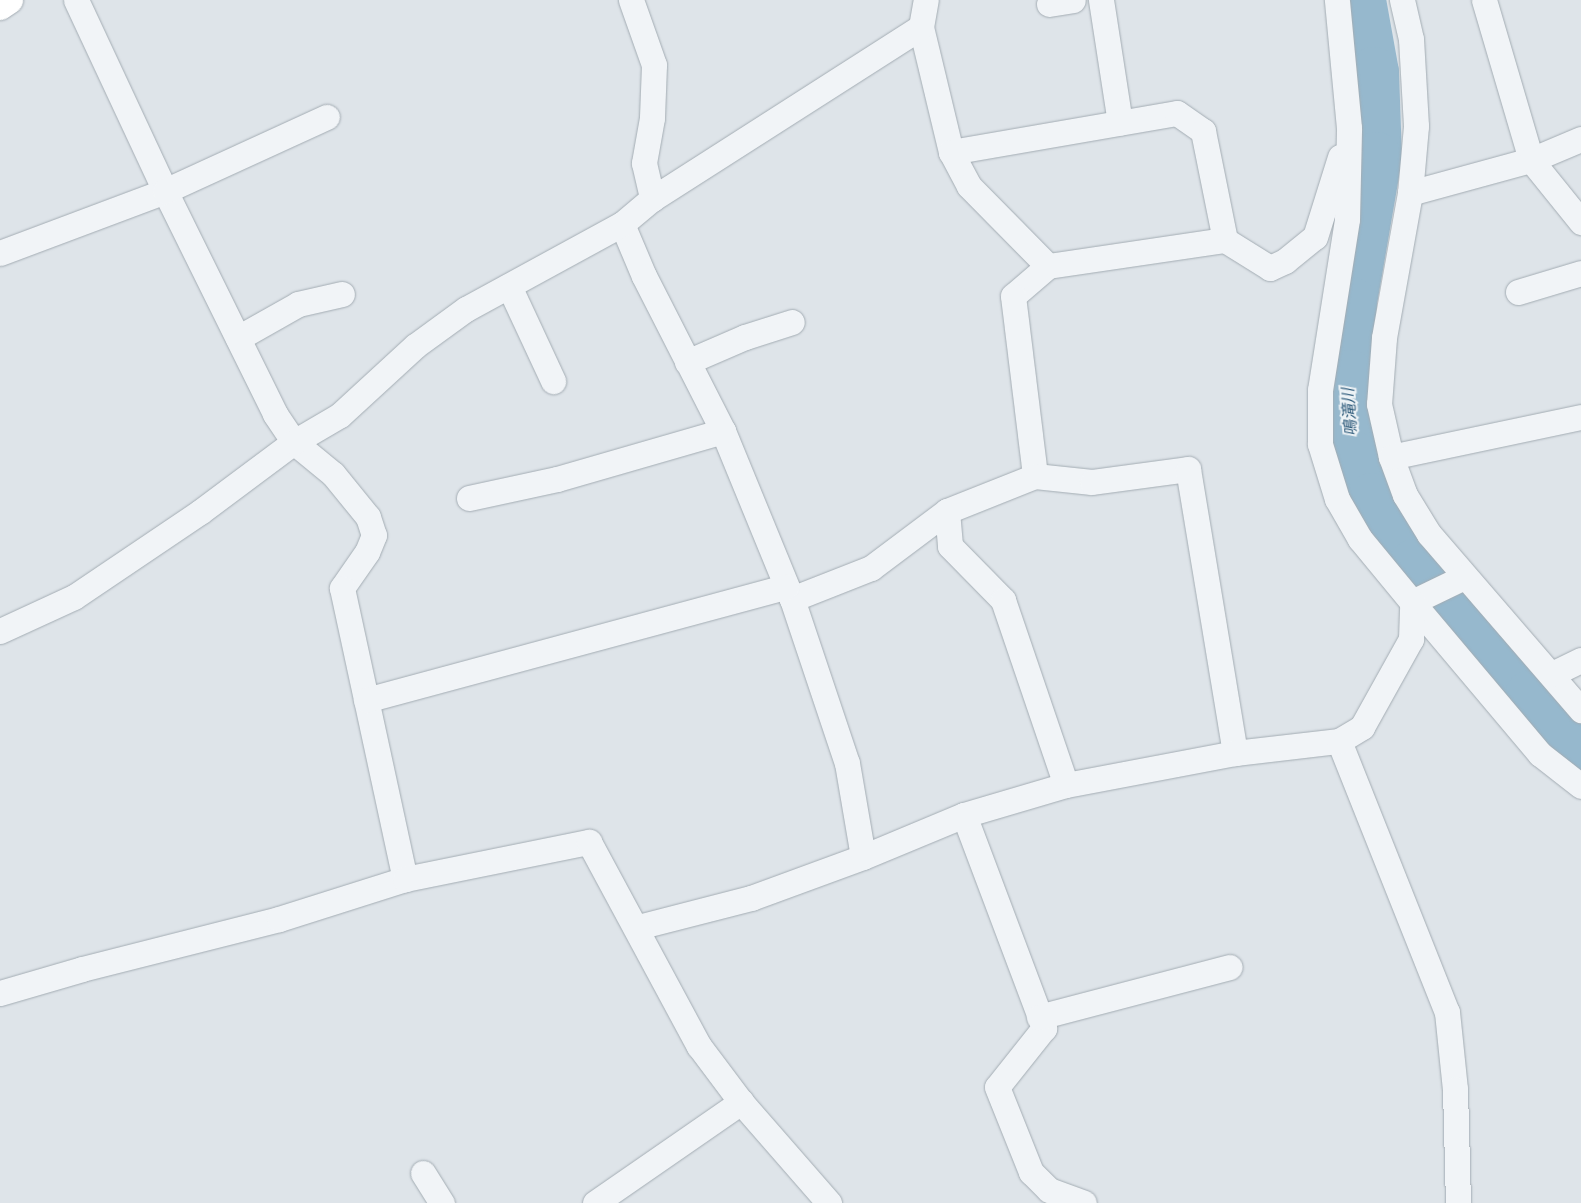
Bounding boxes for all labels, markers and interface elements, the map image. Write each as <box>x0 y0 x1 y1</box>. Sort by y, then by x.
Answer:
water label: 鳴滝川 <box>1340 387 1362 437</box>

